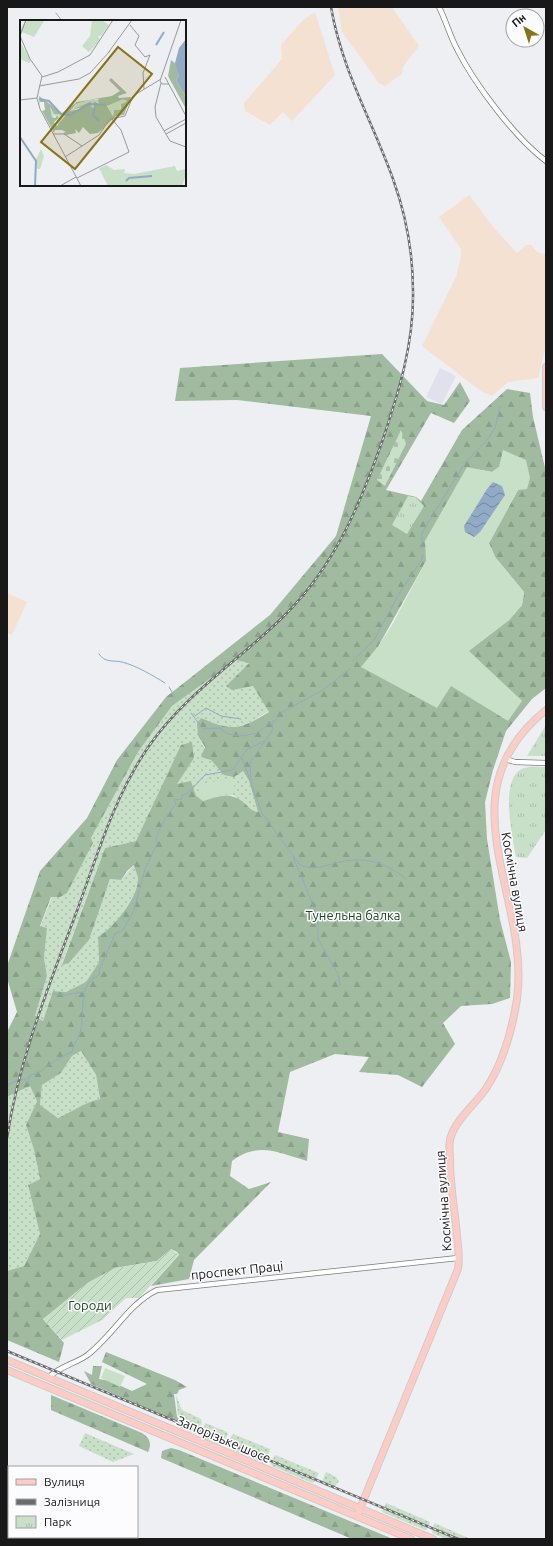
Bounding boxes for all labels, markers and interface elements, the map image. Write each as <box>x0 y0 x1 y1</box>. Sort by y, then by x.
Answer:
north arrow <box>505 8 545 48</box>
text: Пн <box>509 11 528 29</box>
inset map <box>20 20 186 186</box>
street label: Космічна вулиця <box>499 831 531 933</box>
park label: Тунельна балка <box>306 908 400 922</box>
street label: Космічна вулиця <box>432 1150 454 1252</box>
street label: проспект Праці <box>190 1258 284 1282</box>
park label: Городи <box>68 1298 112 1312</box>
street label: Запорізьке шосе <box>175 1413 273 1465</box>
legend <box>8 1466 138 1538</box>
text: Вулиця <box>44 1475 85 1488</box>
text: Залізниця <box>44 1495 100 1508</box>
text: Парк <box>44 1515 72 1528</box>

